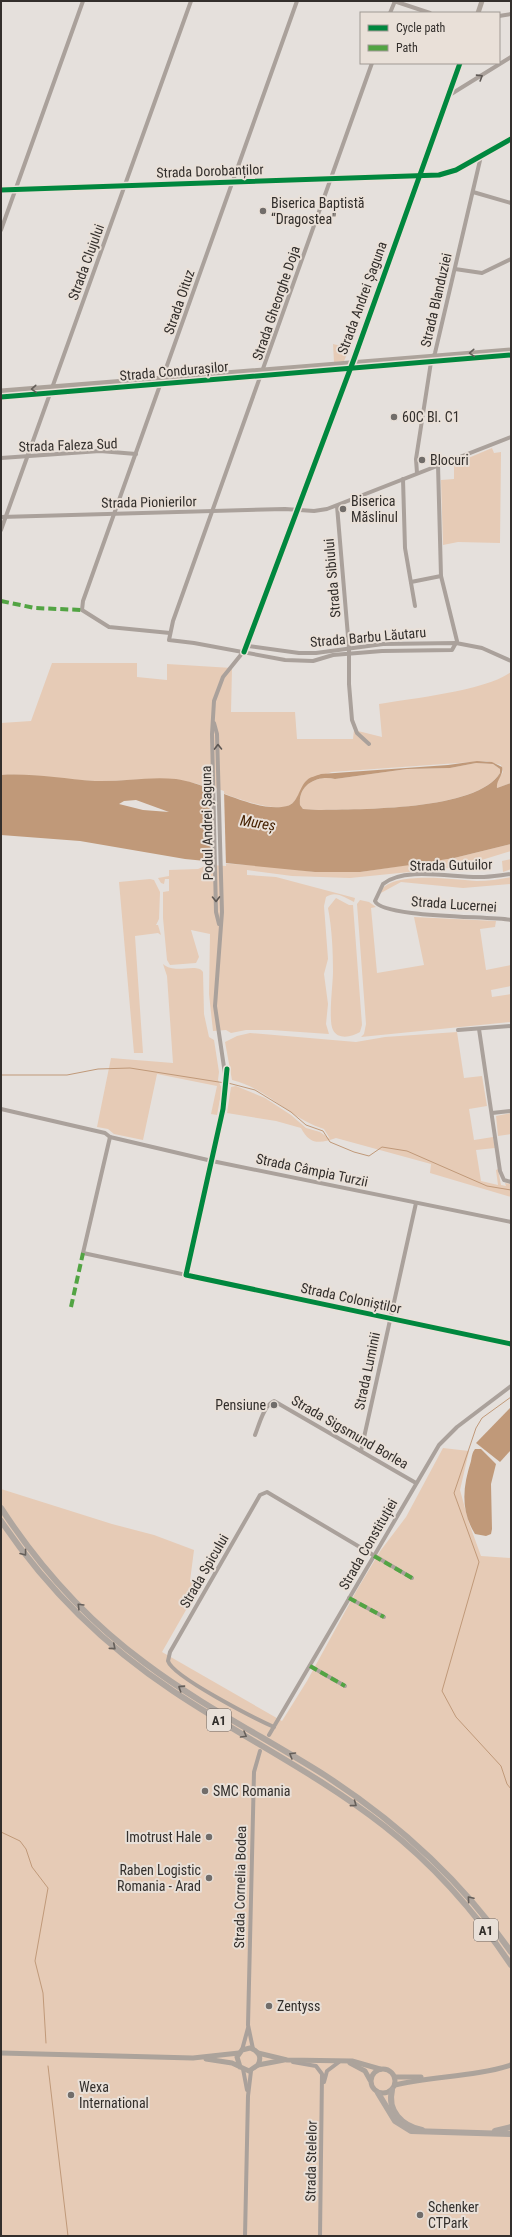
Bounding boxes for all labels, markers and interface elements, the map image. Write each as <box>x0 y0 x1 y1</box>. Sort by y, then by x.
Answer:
legend <box>360 12 500 64</box>
text: Cycle path <box>396 21 446 35</box>
text: Path <box>396 41 418 55</box>
one-way arrow <box>476 74 483 81</box>
street label: Strada Dorobanților <box>156 161 264 182</box>
place label: Biserica Baptistă “Dragostea" <box>271 195 365 227</box>
marker: Biserica Baptistă “Dragostea" <box>258 206 268 216</box>
street label: Strada Clujului <box>65 222 107 302</box>
street label: Strada Andrei Șaguna <box>334 239 391 357</box>
street label: Strada Gheorghe Doja <box>249 244 303 362</box>
street label: Strada Blanduziei <box>417 251 455 349</box>
street label: Strada Oituz <box>160 267 198 337</box>
one-way arrow <box>469 348 475 357</box>
street label: Strada Condurașilor <box>119 358 229 385</box>
one-way arrow <box>31 384 37 393</box>
place label: 60C Bl. C1 <box>402 409 460 425</box>
marker: 60C Bl. C1 <box>389 412 399 422</box>
street label: Strada Faleza Sud <box>18 435 118 455</box>
place label: Blocuri <box>430 452 469 468</box>
marker: Blocuri <box>417 455 427 465</box>
street label: Strada Pionierilor <box>101 493 197 511</box>
place label: Biserica Măslinul <box>351 493 398 525</box>
marker: Biserica Măslinul <box>338 504 348 514</box>
street label: Strada Sibiului <box>321 538 343 618</box>
street label: Strada Barbu Lăutaru <box>309 624 427 650</box>
one-way arrow <box>213 744 222 750</box>
street label: Podul Andrei Șaguna <box>198 765 217 881</box>
water label: Mureș <box>239 811 277 835</box>
street label: Strada Gutuilor <box>410 856 492 874</box>
street label: Strada Lucernei <box>411 893 497 915</box>
one-way arrow <box>212 896 220 902</box>
street label: Strada Câmpia Turzii <box>255 1150 369 1190</box>
street label: Strada Coloniștilor <box>299 1280 403 1317</box>
street label: Strada Luminii <box>351 1331 383 1411</box>
street label: Strada Sigsmund Borlea <box>289 1392 411 1472</box>
place label: Pensiune <box>215 1397 266 1413</box>
marker: Pensiune <box>269 1400 279 1410</box>
street label: Strada Constituției <box>335 1496 401 1593</box>
street label: Strada Spicului <box>176 1531 232 1611</box>
one-way arrow <box>19 1548 26 1555</box>
one-way arrow <box>77 1603 85 1611</box>
one-way arrow <box>109 1642 116 1649</box>
one-way arrow <box>178 1685 185 1693</box>
road number: A1 <box>207 1709 231 1731</box>
one-way arrow <box>240 1731 247 1738</box>
one-way arrow <box>289 1753 296 1760</box>
place label: SMC Romania <box>213 1783 290 1799</box>
marker: SMC Romania <box>200 1786 210 1796</box>
one-way arrow <box>350 1799 357 1806</box>
street label: Strada Cornelia Bodea <box>231 1825 249 1949</box>
place label: Imotrust Hale <box>126 1829 201 1845</box>
marker: Imotrust Hale <box>204 1832 214 1842</box>
place label: Raben Logistic Romania - Arad <box>117 1862 201 1894</box>
marker: Raben Logistic Romania - Arad <box>204 1873 214 1883</box>
one-way arrow <box>468 1897 475 1904</box>
road number: A1 <box>474 1919 498 1941</box>
place label: Zentyss <box>277 1998 320 2014</box>
marker: Zentyss <box>264 2001 274 2011</box>
place label: Wexa International <box>79 2079 149 2111</box>
marker: Wexa International <box>66 2090 76 2100</box>
street label: Strada Stelelor <box>302 2120 320 2202</box>
place label: Schenker CTPark <box>428 2199 479 2231</box>
marker: Schenker CTPark <box>415 2210 425 2220</box>

